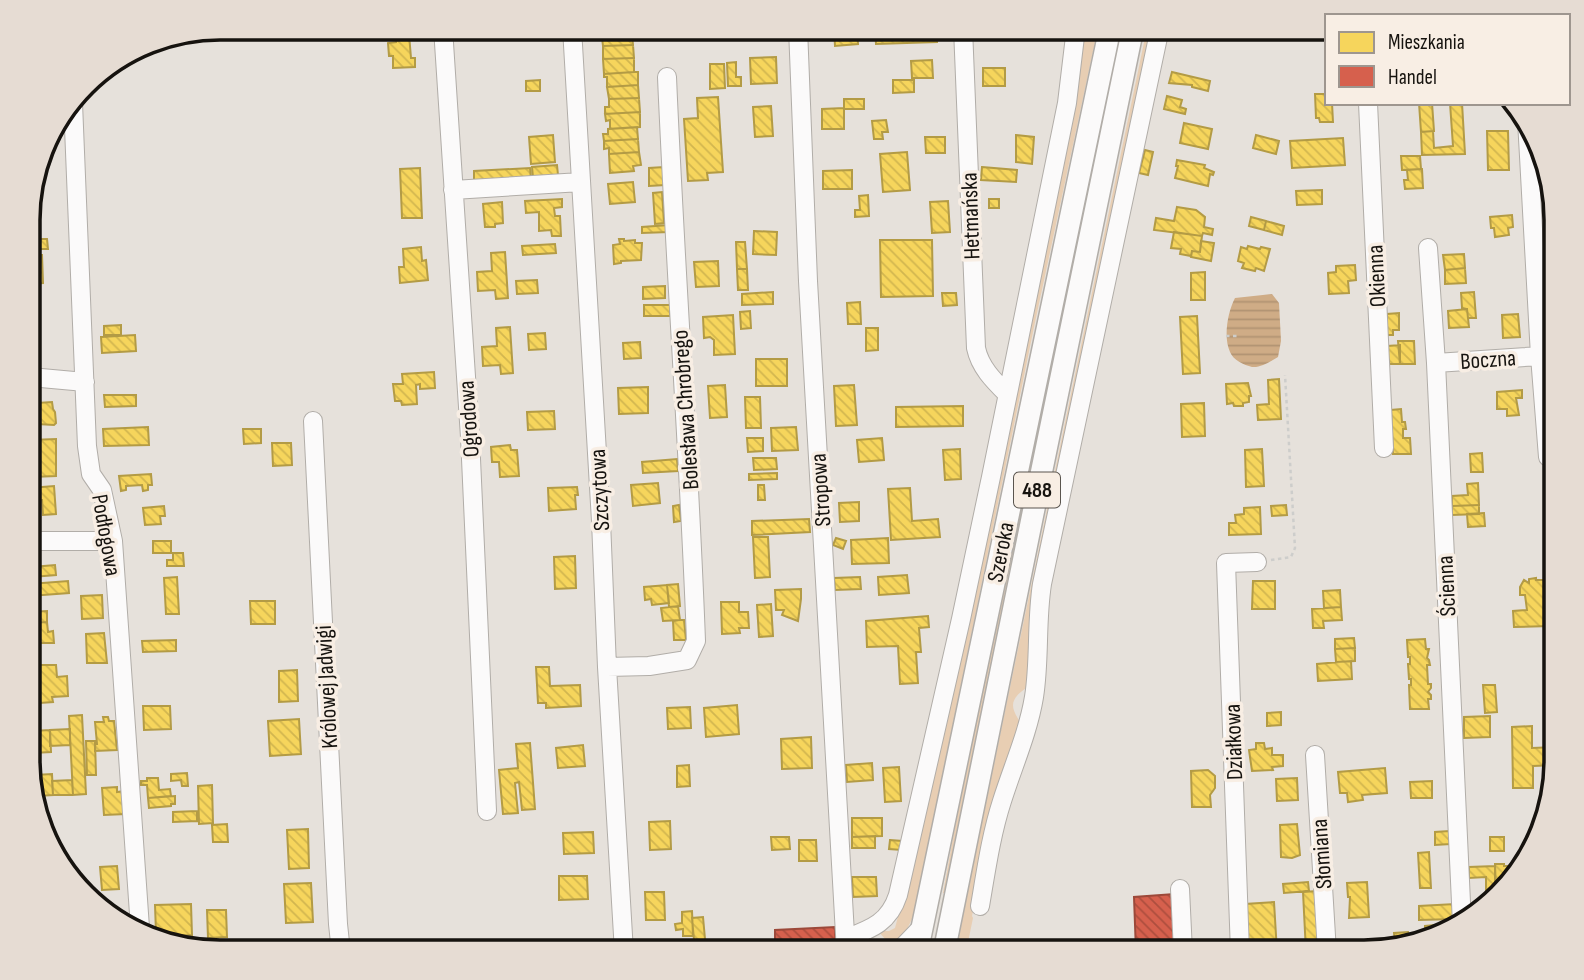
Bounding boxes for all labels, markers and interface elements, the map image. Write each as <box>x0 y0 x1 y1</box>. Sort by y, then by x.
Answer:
legend <box>1325 14 1570 105</box>
text: Mieszkania <box>1388 30 1465 55</box>
text: Handel <box>1388 65 1437 90</box>
street label: Hetmańska <box>955 172 987 260</box>
street label: Okienna <box>1361 244 1393 308</box>
street label: Bolesława Chrobrego <box>666 329 706 491</box>
street label: Boczna <box>1459 344 1517 376</box>
street label: Ogrodowa <box>452 380 486 458</box>
street label: Szczytowa <box>584 448 616 532</box>
street label: Stropowa <box>804 453 838 527</box>
road number: 488 <box>1014 472 1060 508</box>
street label: Podłogowa <box>85 492 127 578</box>
street label: Szeroka <box>981 520 1020 585</box>
street label: Ścienna <box>1431 555 1463 617</box>
street label: Królowej Jadwigi <box>310 625 344 749</box>
street label: Działkowa <box>1219 703 1249 781</box>
street label: Słomiana <box>1306 818 1338 890</box>

